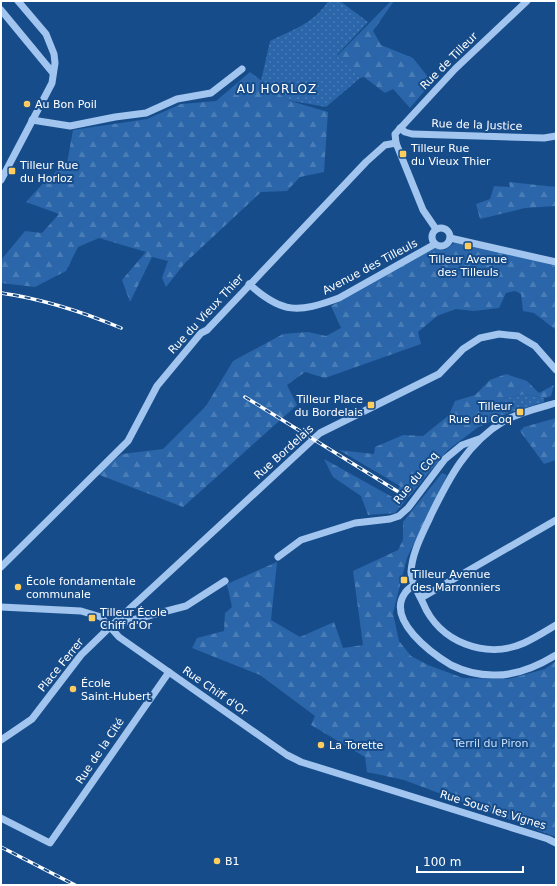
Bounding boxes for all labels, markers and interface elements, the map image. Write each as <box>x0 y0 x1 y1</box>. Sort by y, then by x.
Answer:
street label: Rue de Tilleur <box>418 29 481 92</box>
district label: AU HORLOZ <box>237 82 317 96</box>
place label: Au Bon Poil <box>35 98 97 111</box>
marker: Au Bon Poil <box>22 99 32 109</box>
street label: Rue de la Justice <box>431 117 523 133</box>
place label: Tilleur Rue du Vieux Thier <box>410 142 491 168</box>
marker: Tilleur Rue du Vieux Thier <box>398 149 408 159</box>
place label: Tilleur Rue du Horloz <box>19 159 78 185</box>
marker: Tilleur Rue du Horloz <box>7 166 17 176</box>
street label: Avenue des Tilleuls <box>320 236 420 297</box>
marker: Tilleur Avenue des Tilleuls <box>463 241 473 251</box>
place label: Tilleur Avenue des Tilleuls <box>428 253 507 279</box>
street label: Rue du Vieux Thier <box>166 271 247 356</box>
place label: Tilleur Place du Bordelais <box>295 393 363 419</box>
marker: Tilleur Place du Bordelais <box>366 400 376 410</box>
place label: Tilleur Rue du Coq <box>449 400 512 426</box>
marker: Tilleur Rue du Coq <box>515 407 525 417</box>
street label: Rue Bordelais <box>252 422 317 482</box>
street label: Rue du Coq <box>391 449 441 507</box>
place label: Tilleur Avenue des Marronniers <box>411 568 501 594</box>
place label: École fondamentale communale <box>26 575 136 601</box>
marker: Tilleur Avenue des Marronniers <box>399 575 409 585</box>
marker: École fondamentale communale <box>13 582 23 592</box>
place label: Tilleur École Chiff d'Or <box>99 606 167 632</box>
marker: Tilleur École Chiff d'Or <box>87 613 97 623</box>
street label: Place Ferrer <box>35 635 87 694</box>
street label: Rue Chiff d'Or <box>180 664 250 718</box>
place label: École Saint-Hubert <box>81 677 152 703</box>
marker: École Saint-Hubert <box>68 684 78 694</box>
street label: Rue de la Cité <box>73 715 127 786</box>
park label: Terril du Piron <box>453 737 529 750</box>
place label: La Torette <box>329 739 384 752</box>
marker: La Torette <box>316 740 326 750</box>
street label: Rue Sous les Vignes <box>438 788 548 832</box>
scale bar <box>417 848 523 874</box>
place label: B1 <box>225 855 240 868</box>
text: 100 m <box>423 855 461 869</box>
marker: B1 <box>212 856 222 866</box>

